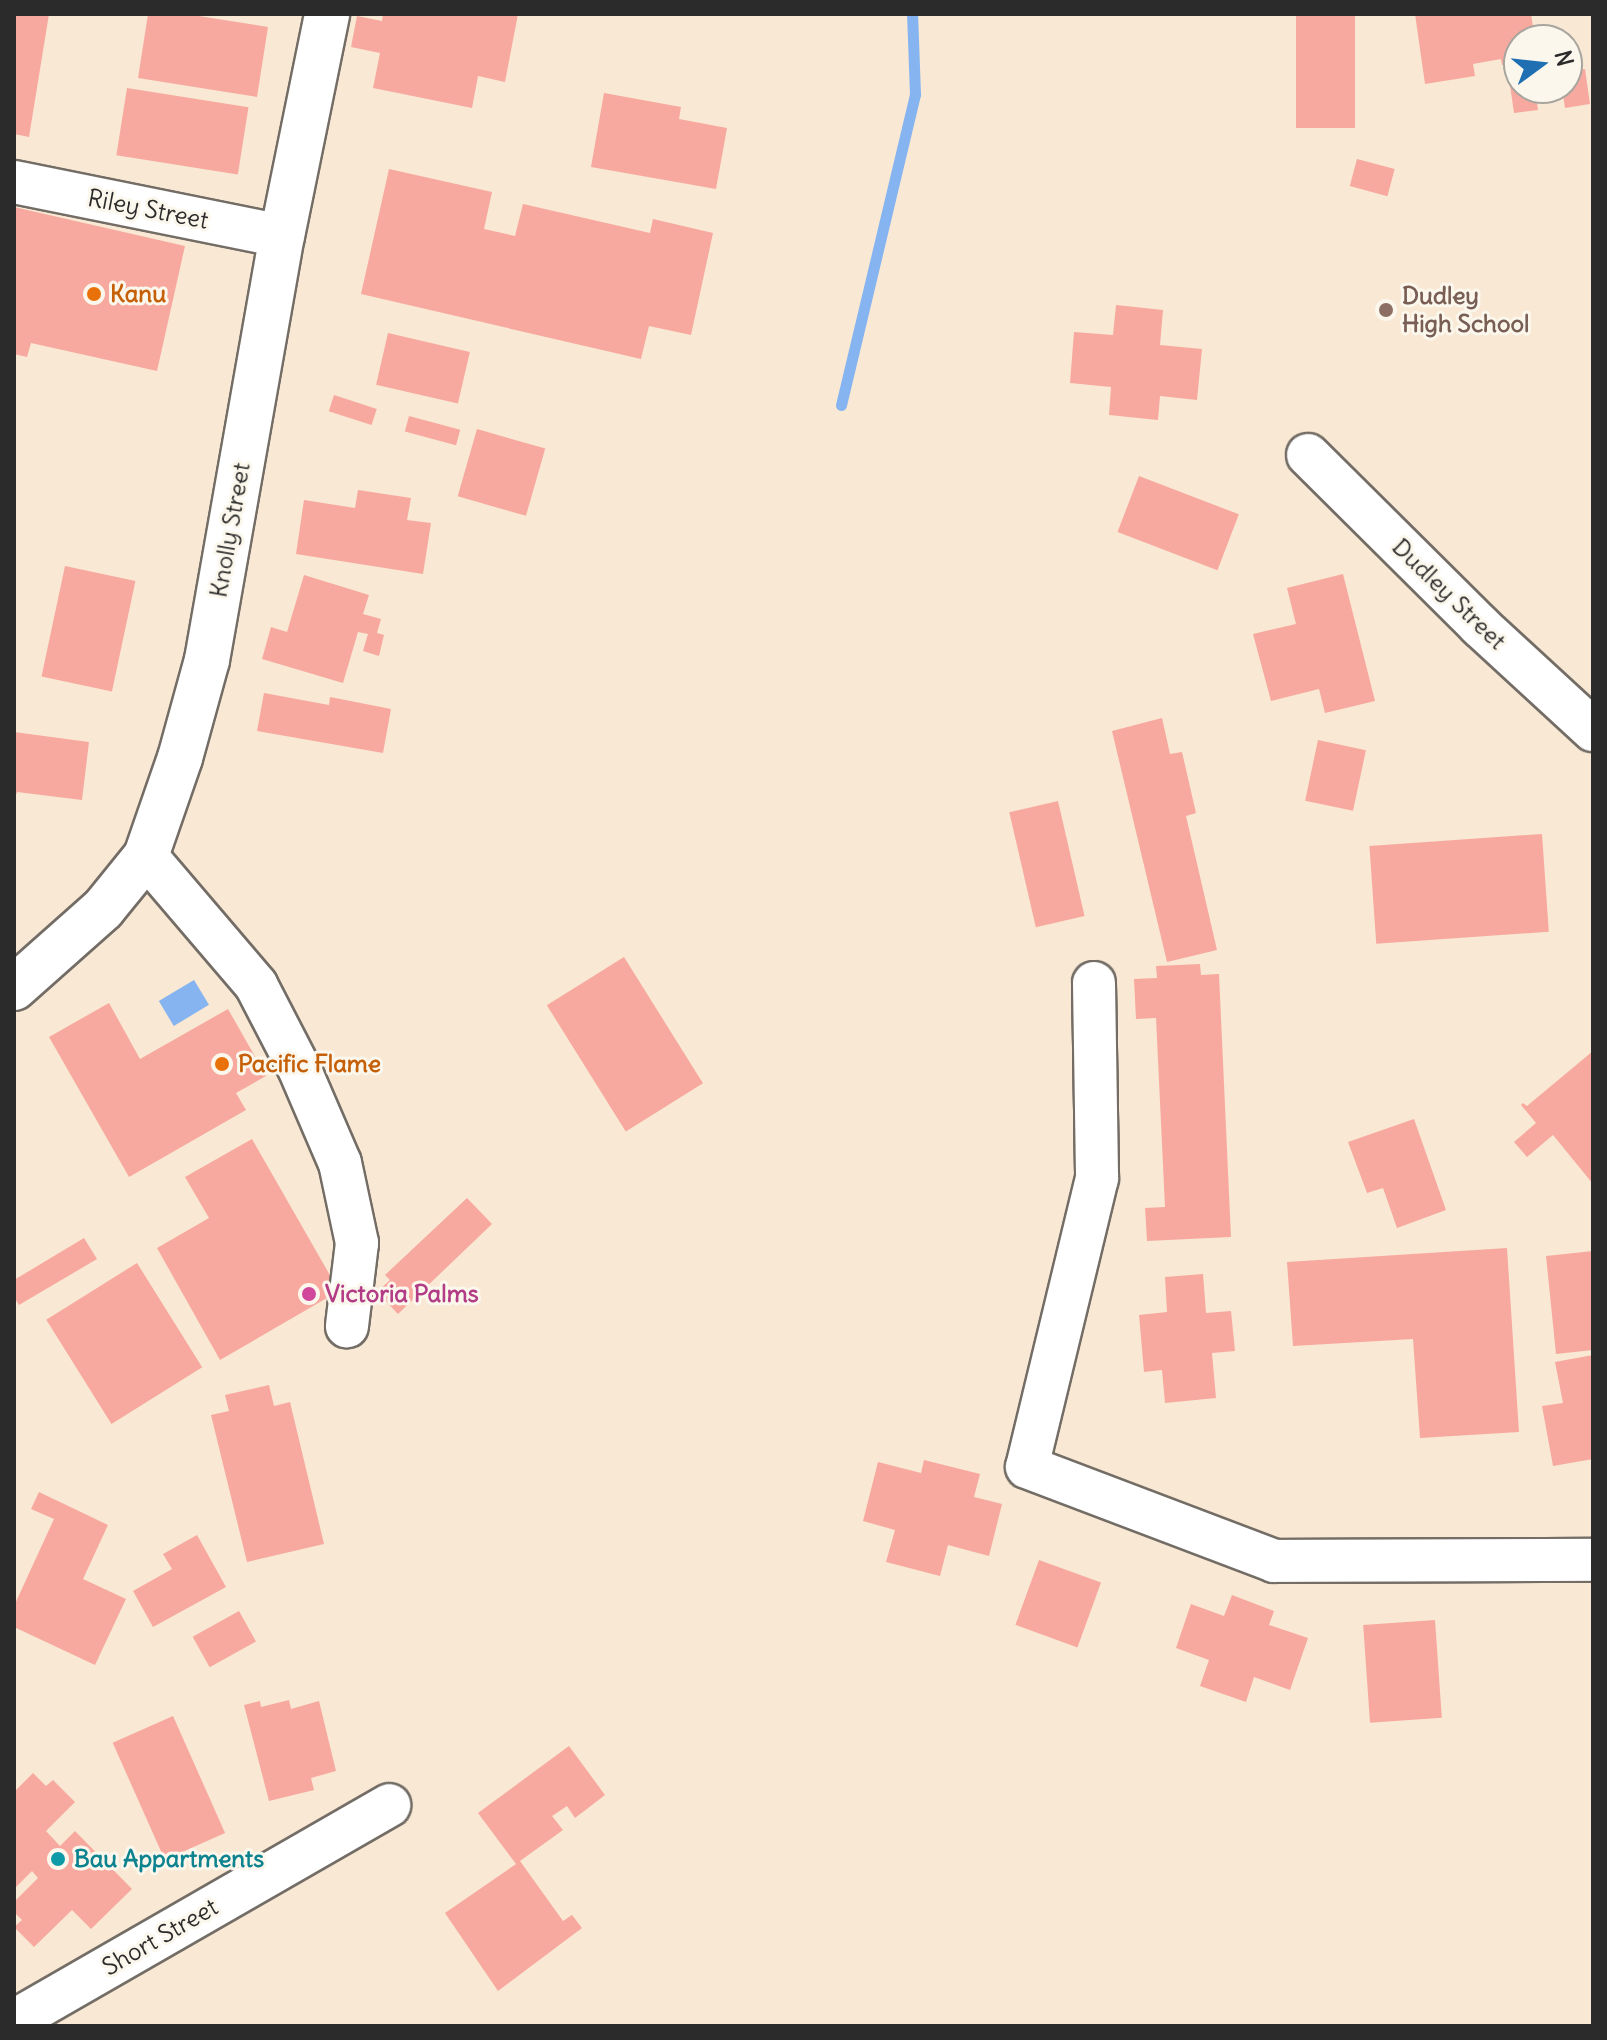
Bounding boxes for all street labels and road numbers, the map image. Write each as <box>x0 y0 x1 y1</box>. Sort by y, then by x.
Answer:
street label: Riley Street <box>85 183 211 235</box>
street label: Knolly Street <box>204 460 256 600</box>
street label: Dudley Street <box>1386 533 1512 655</box>
street label: Short Street <box>97 1892 223 1982</box>

